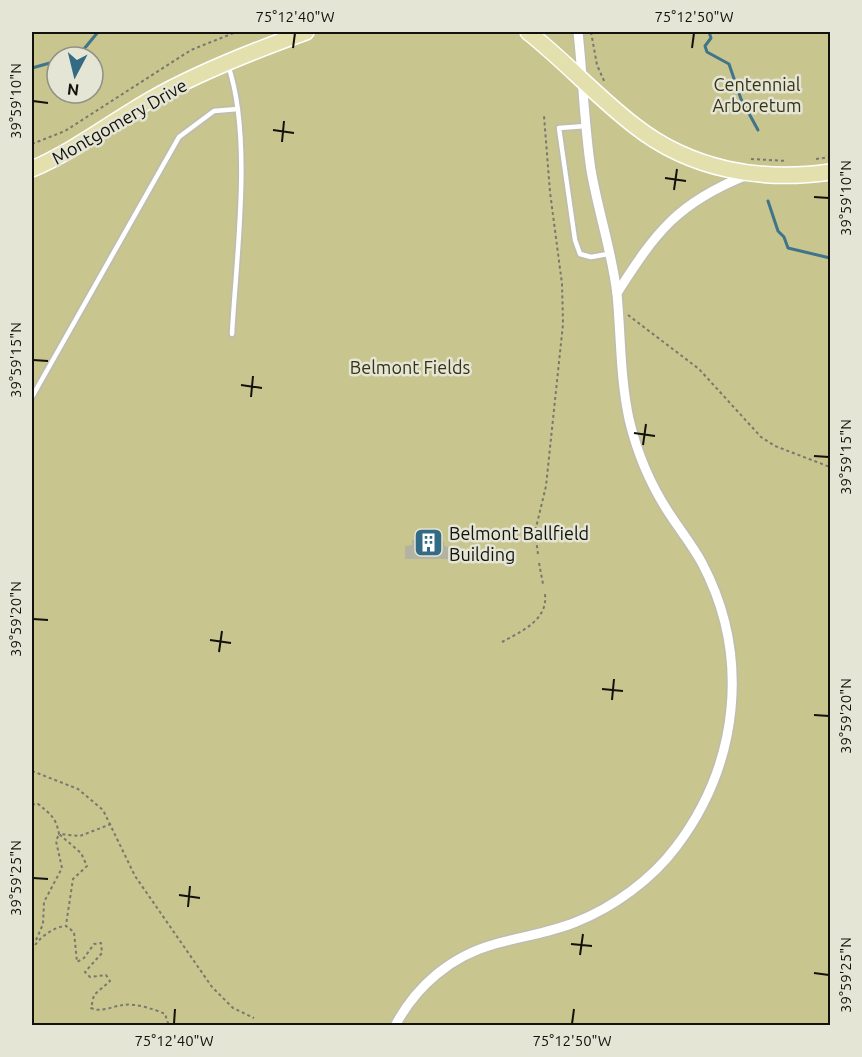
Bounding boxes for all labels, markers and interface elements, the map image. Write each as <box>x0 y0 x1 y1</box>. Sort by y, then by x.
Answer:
text: 75°12'40"W <box>255 8 335 25</box>
text: 75°12'50"W <box>654 8 734 25</box>
north arrow <box>45 45 105 105</box>
text: 39°59'10"N <box>7 63 24 139</box>
street label: Montgomery Drive <box>48 74 190 168</box>
park label: Centennial Arboretum <box>712 74 802 115</box>
text: N <box>66 80 80 100</box>
text: 39°59'10"N <box>837 160 854 236</box>
text: 39°59'15"N <box>7 322 24 398</box>
park label: Belmont Fields <box>350 357 470 377</box>
text: 39°59'15"N <box>837 419 854 495</box>
place label: Belmont Ballfield Building <box>449 523 589 564</box>
building icon: Belmont Ballfield Building <box>412 527 444 559</box>
text: 39°59'20"N <box>7 581 24 657</box>
text: 39°59'20"N <box>837 678 854 754</box>
text: 39°59'25"N <box>7 840 24 916</box>
text: 39°59'25"N <box>837 937 854 1013</box>
text: 75°12'40"W <box>134 1032 214 1049</box>
text: 75°12'50"W <box>532 1032 612 1049</box>

